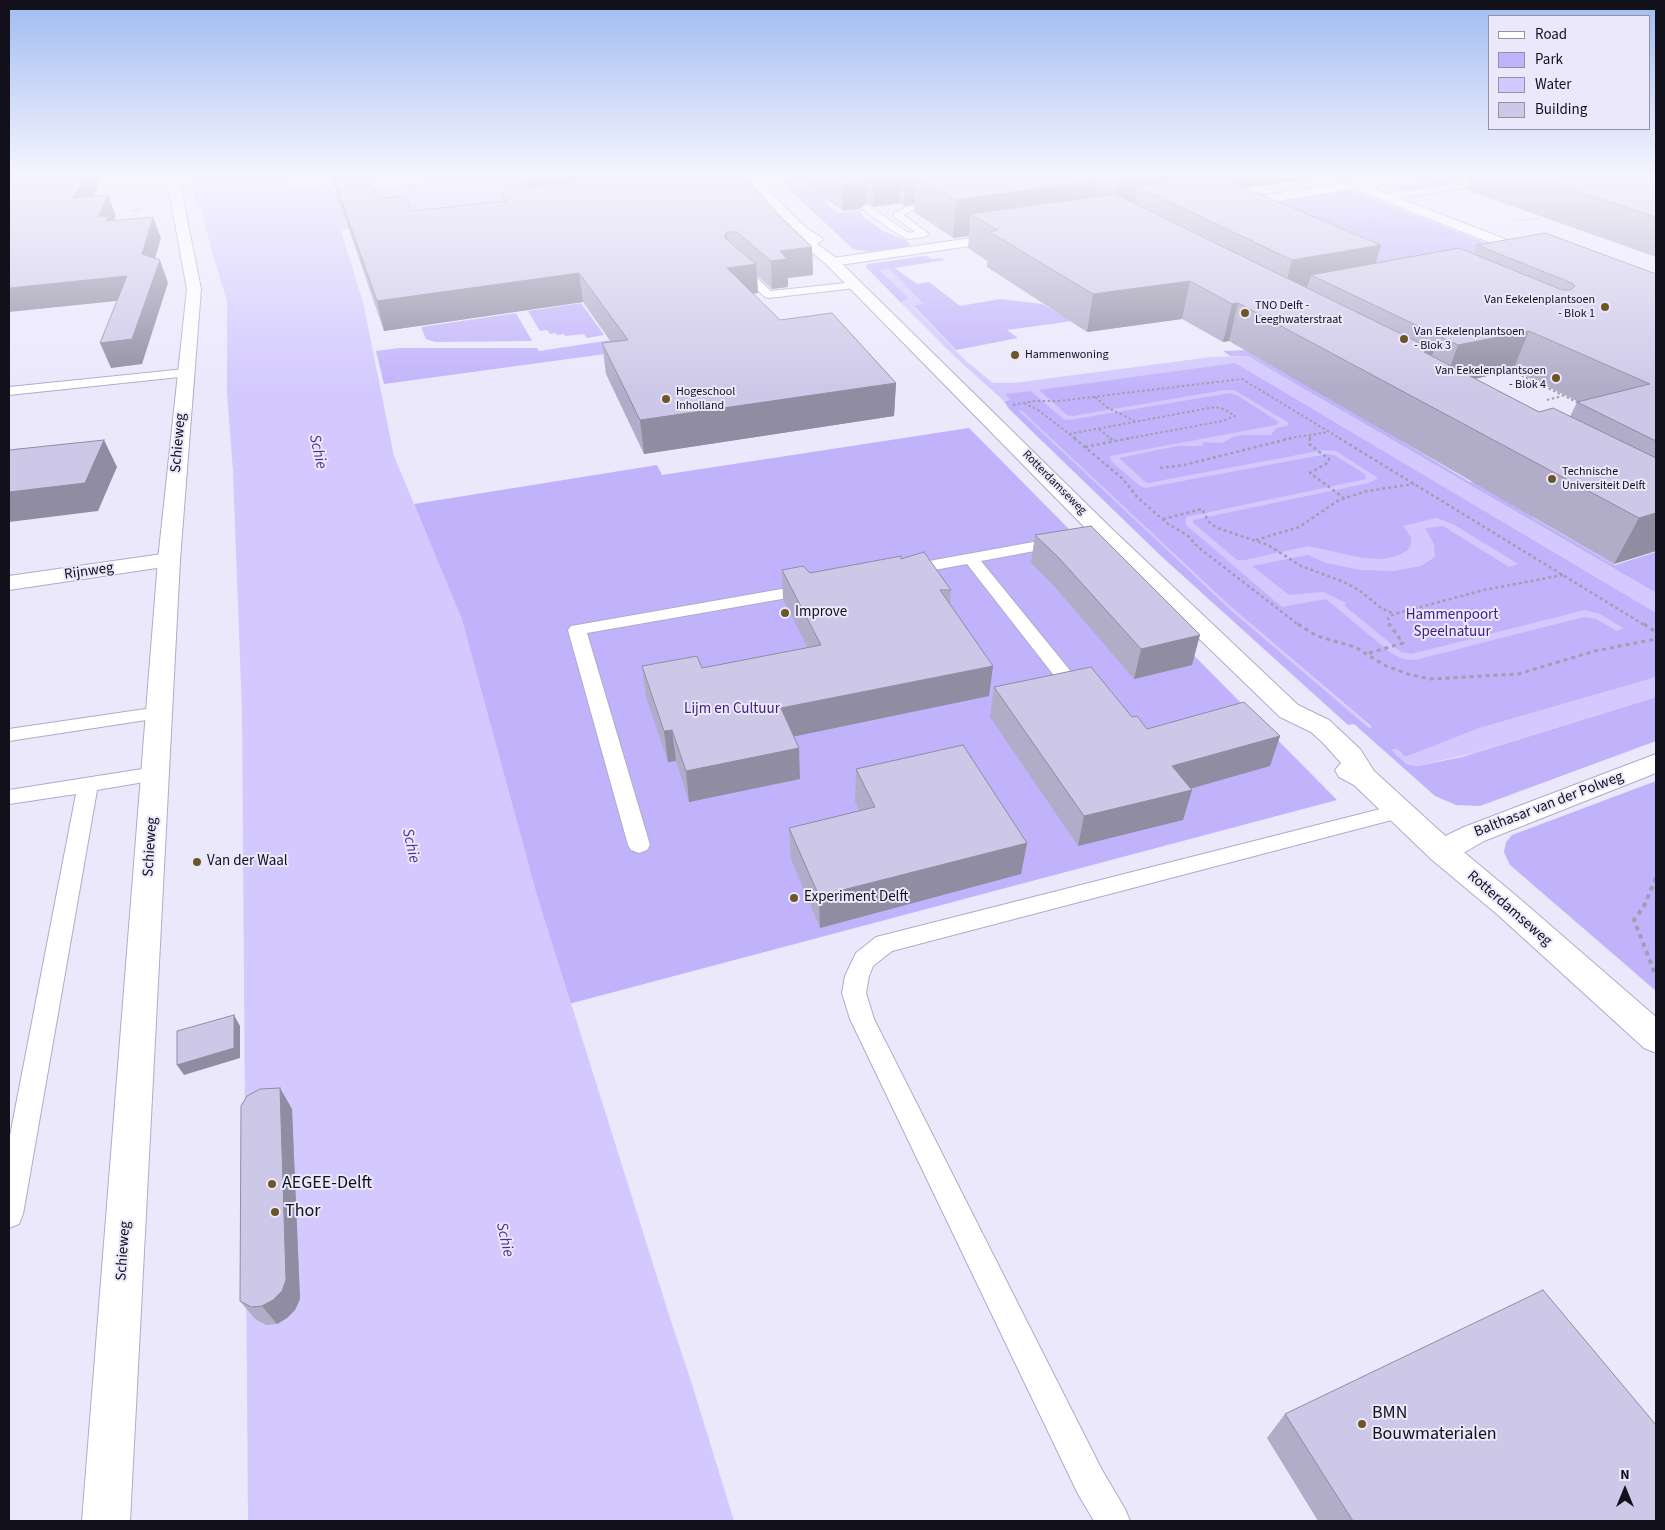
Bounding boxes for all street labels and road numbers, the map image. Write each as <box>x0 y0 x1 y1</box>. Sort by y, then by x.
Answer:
street label: Schieweg <box>167 412 191 474</box>
street label: Rotterdamseweg <box>1019 448 1089 518</box>
street label: Rijnweg <box>63 560 115 584</box>
street label: Balthasar van der Polweg <box>1472 768 1626 842</box>
street label: Schieweg <box>140 817 162 877</box>
street label: Rotterdamseweg <box>1463 867 1555 951</box>
street label: Schieweg <box>113 1221 135 1281</box>

